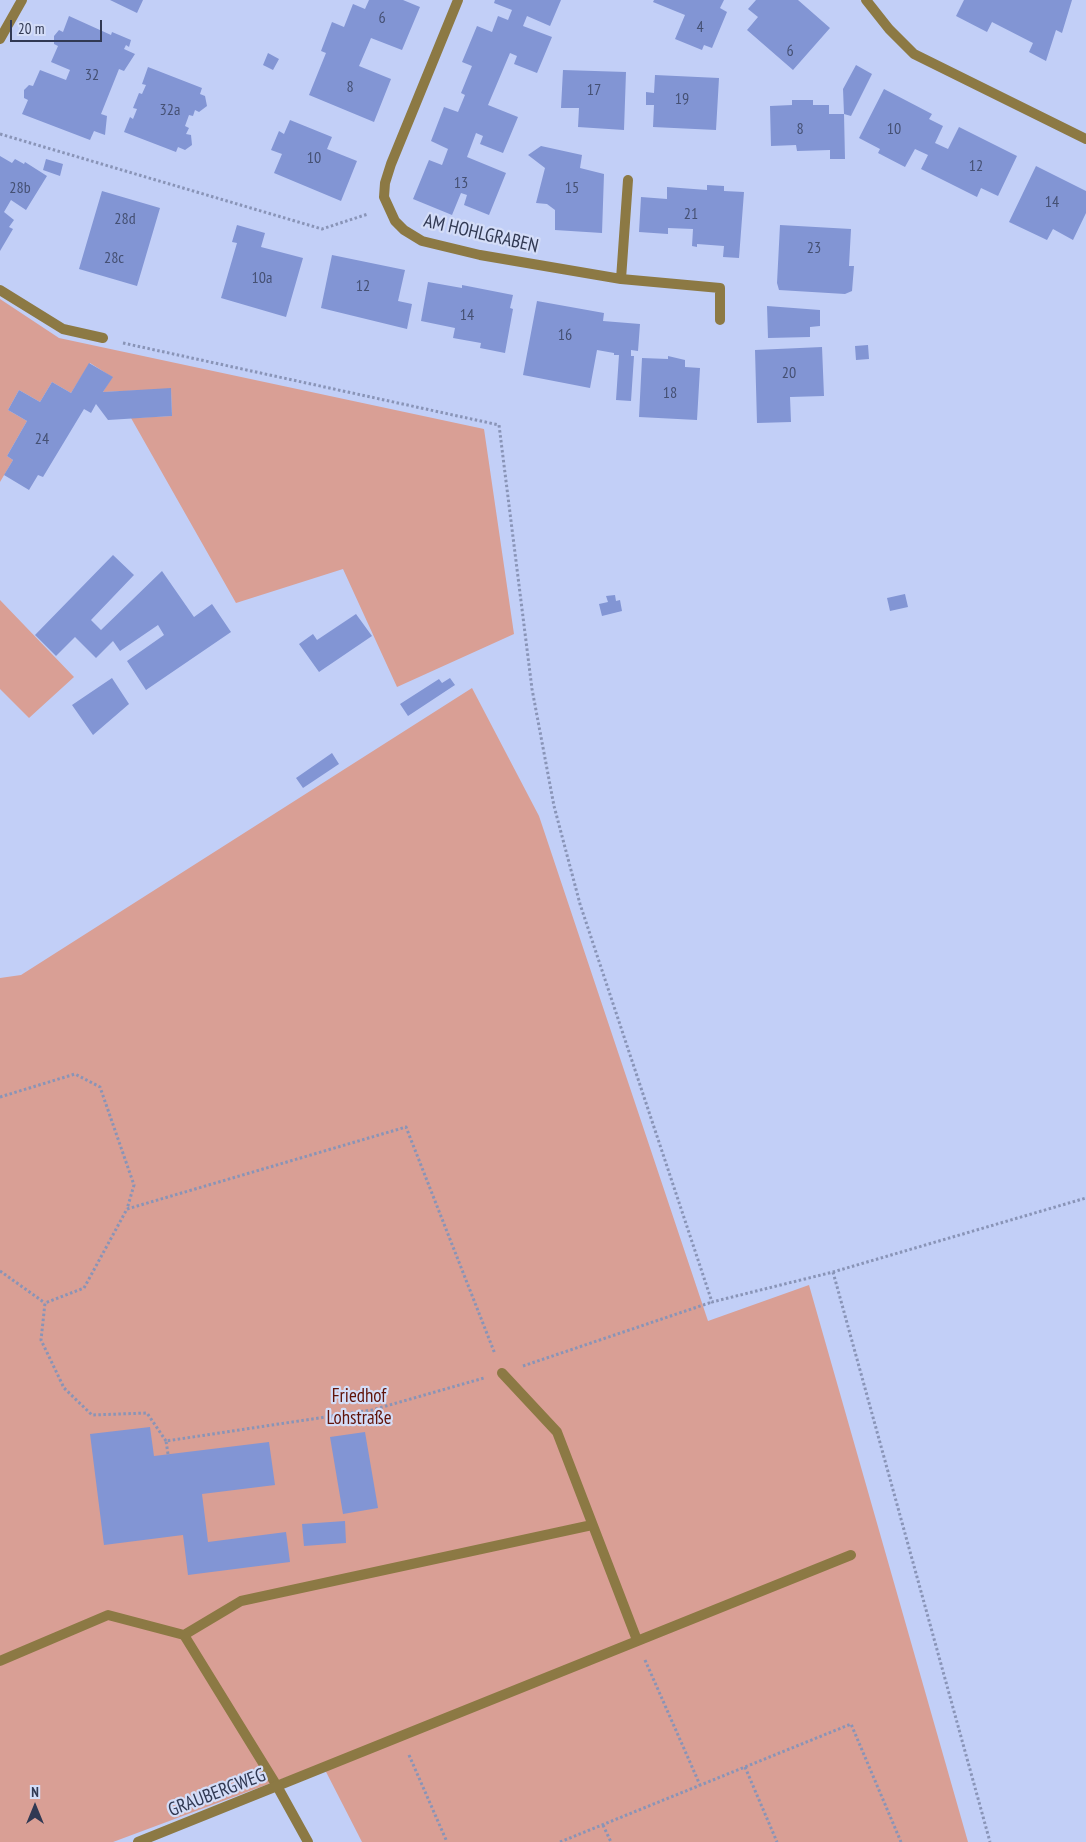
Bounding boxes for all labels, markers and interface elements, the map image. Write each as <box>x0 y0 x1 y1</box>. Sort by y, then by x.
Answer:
house number: 6 <box>378 8 386 28</box>
scale bar <box>12 10 105 42</box>
house number: 4 <box>696 17 704 37</box>
text: 20 m <box>18 19 44 38</box>
house number: 6 <box>786 41 794 61</box>
house number: 32 <box>85 65 99 85</box>
house number: 8 <box>346 77 354 97</box>
house number: 17 <box>587 80 601 100</box>
house number: 19 <box>675 89 689 109</box>
house number: 32a <box>160 100 180 120</box>
house number: 8 <box>796 119 804 139</box>
house number: 10 <box>887 119 901 139</box>
house number: 10 <box>307 148 321 168</box>
house number: 12 <box>969 156 983 176</box>
house number: 13 <box>454 173 468 193</box>
house number: 28b <box>9 178 31 198</box>
house number: 15 <box>565 178 579 198</box>
house number: 14 <box>1045 192 1059 212</box>
house number: 21 <box>684 204 698 224</box>
house number: 28d <box>114 209 136 229</box>
street label: AM HOHLGRABEN <box>421 210 541 258</box>
house number: 23 <box>807 238 821 258</box>
house number: 28c <box>104 248 124 268</box>
house number: 10a <box>252 268 272 288</box>
house number: 12 <box>356 276 370 296</box>
house number: 14 <box>460 305 474 325</box>
house number: 16 <box>558 325 572 345</box>
house number: 20 <box>782 363 796 383</box>
house number: 18 <box>663 383 677 403</box>
house number: 24 <box>35 429 49 449</box>
park label: Friedhof Lohstraße <box>326 1386 392 1430</box>
street label: GRAUBERGWEG <box>165 1764 269 1822</box>
north arrow <box>10 1782 60 1832</box>
text: N <box>31 1783 39 1801</box>

